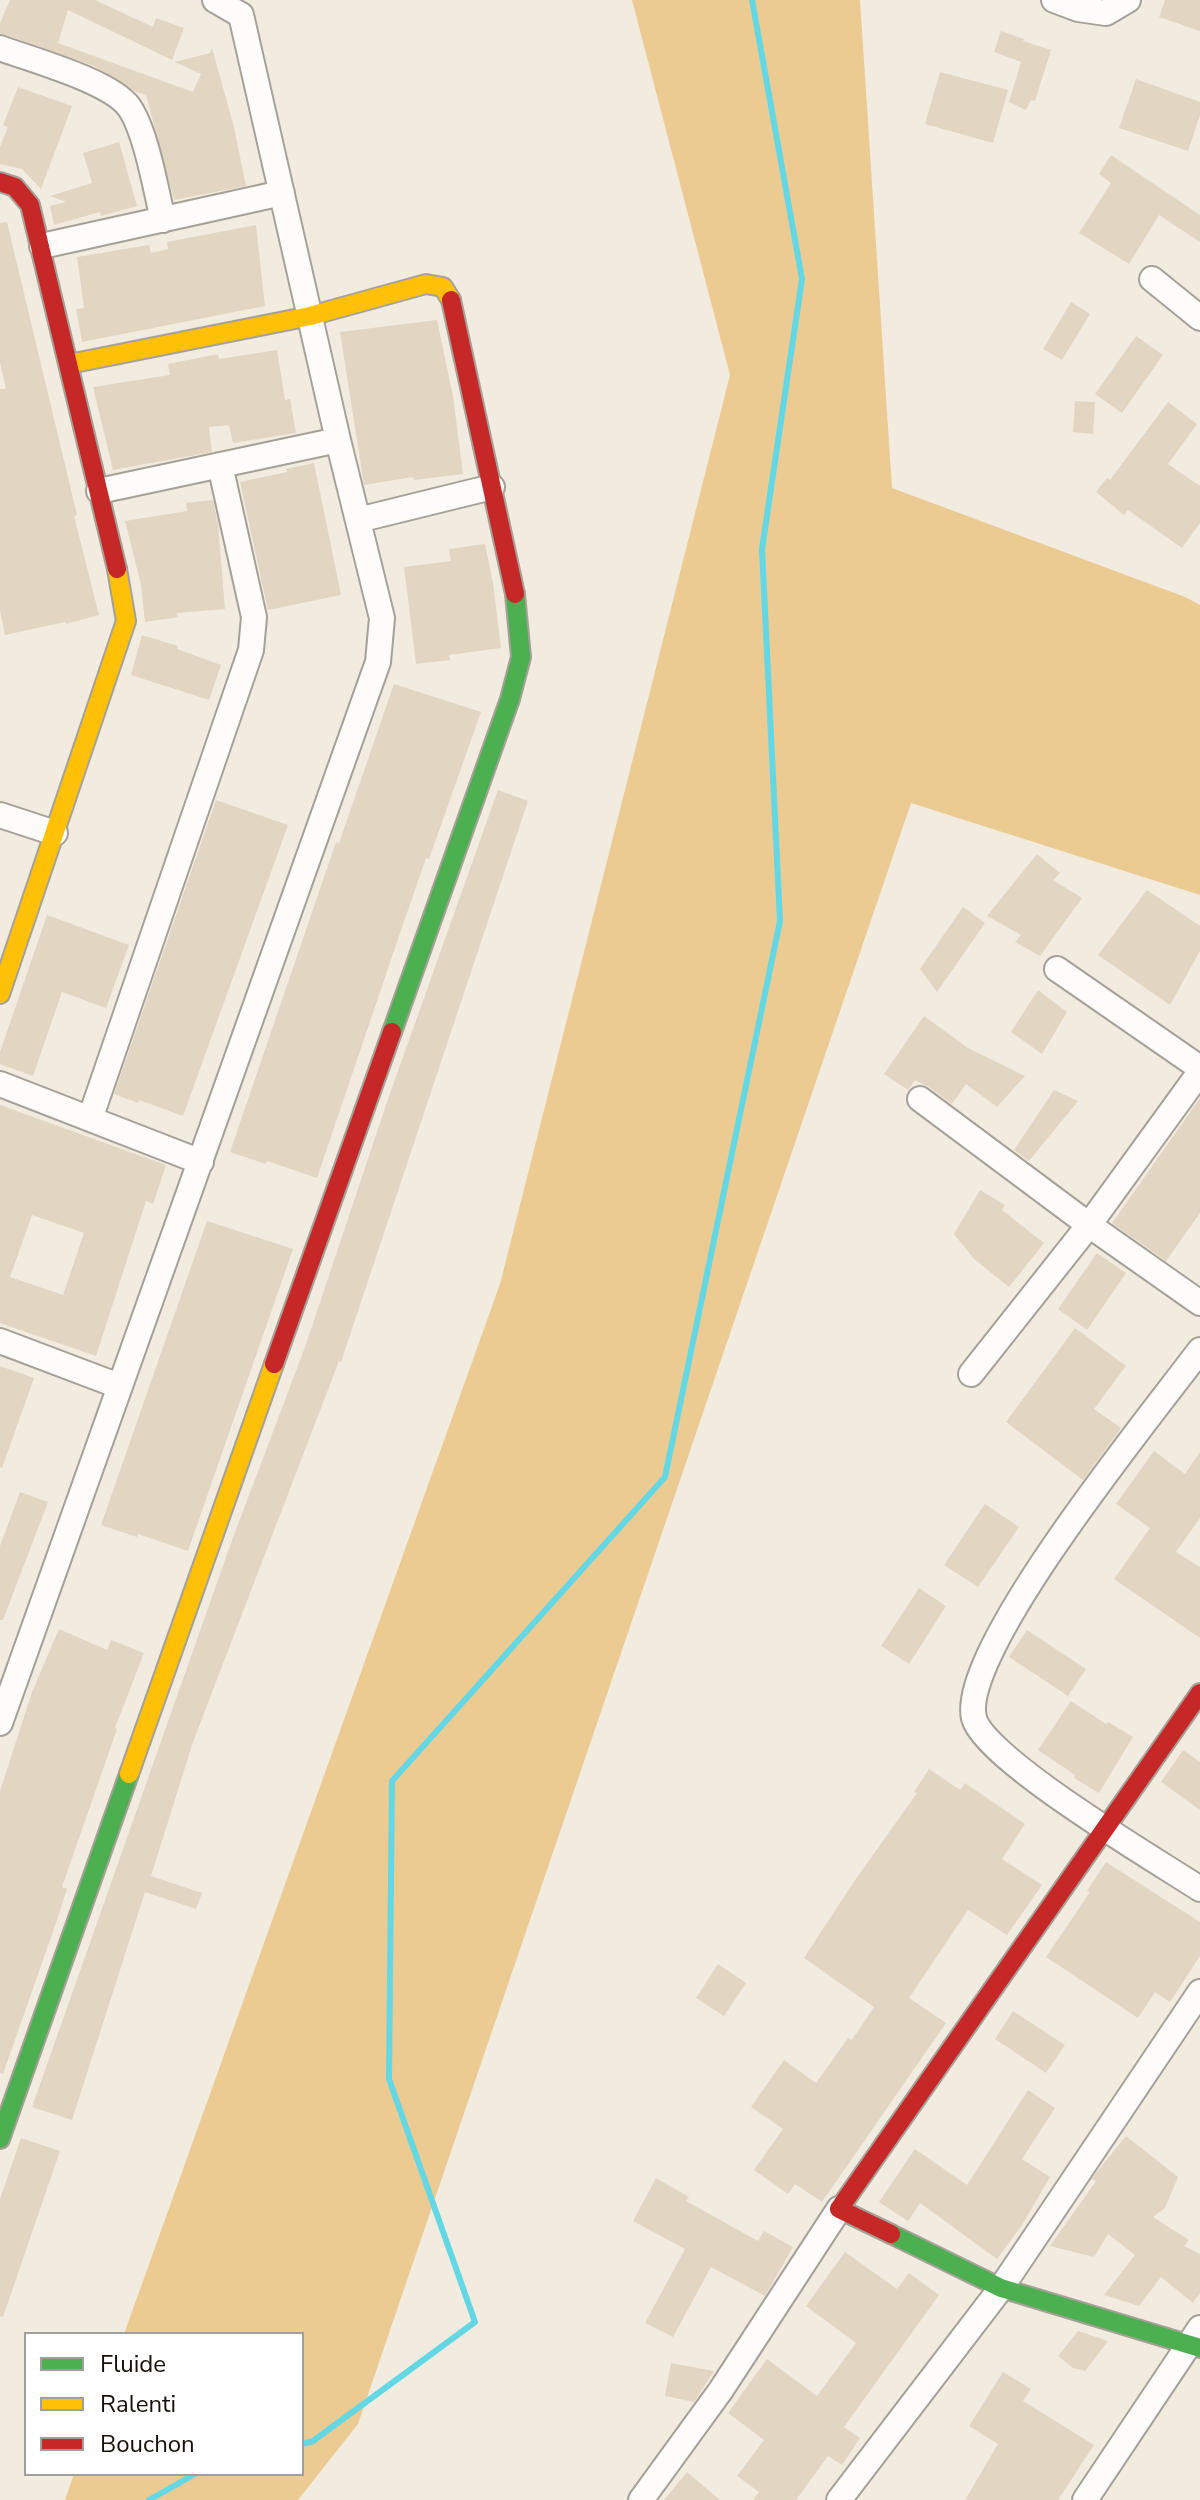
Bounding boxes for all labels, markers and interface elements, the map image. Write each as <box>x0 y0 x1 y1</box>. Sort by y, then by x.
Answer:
legend <box>24 2332 304 2476</box>
text: Fluide <box>100 2348 166 2380</box>
text: Ralenti <box>100 2388 176 2420</box>
text: Bouchon <box>100 2428 195 2460</box>

